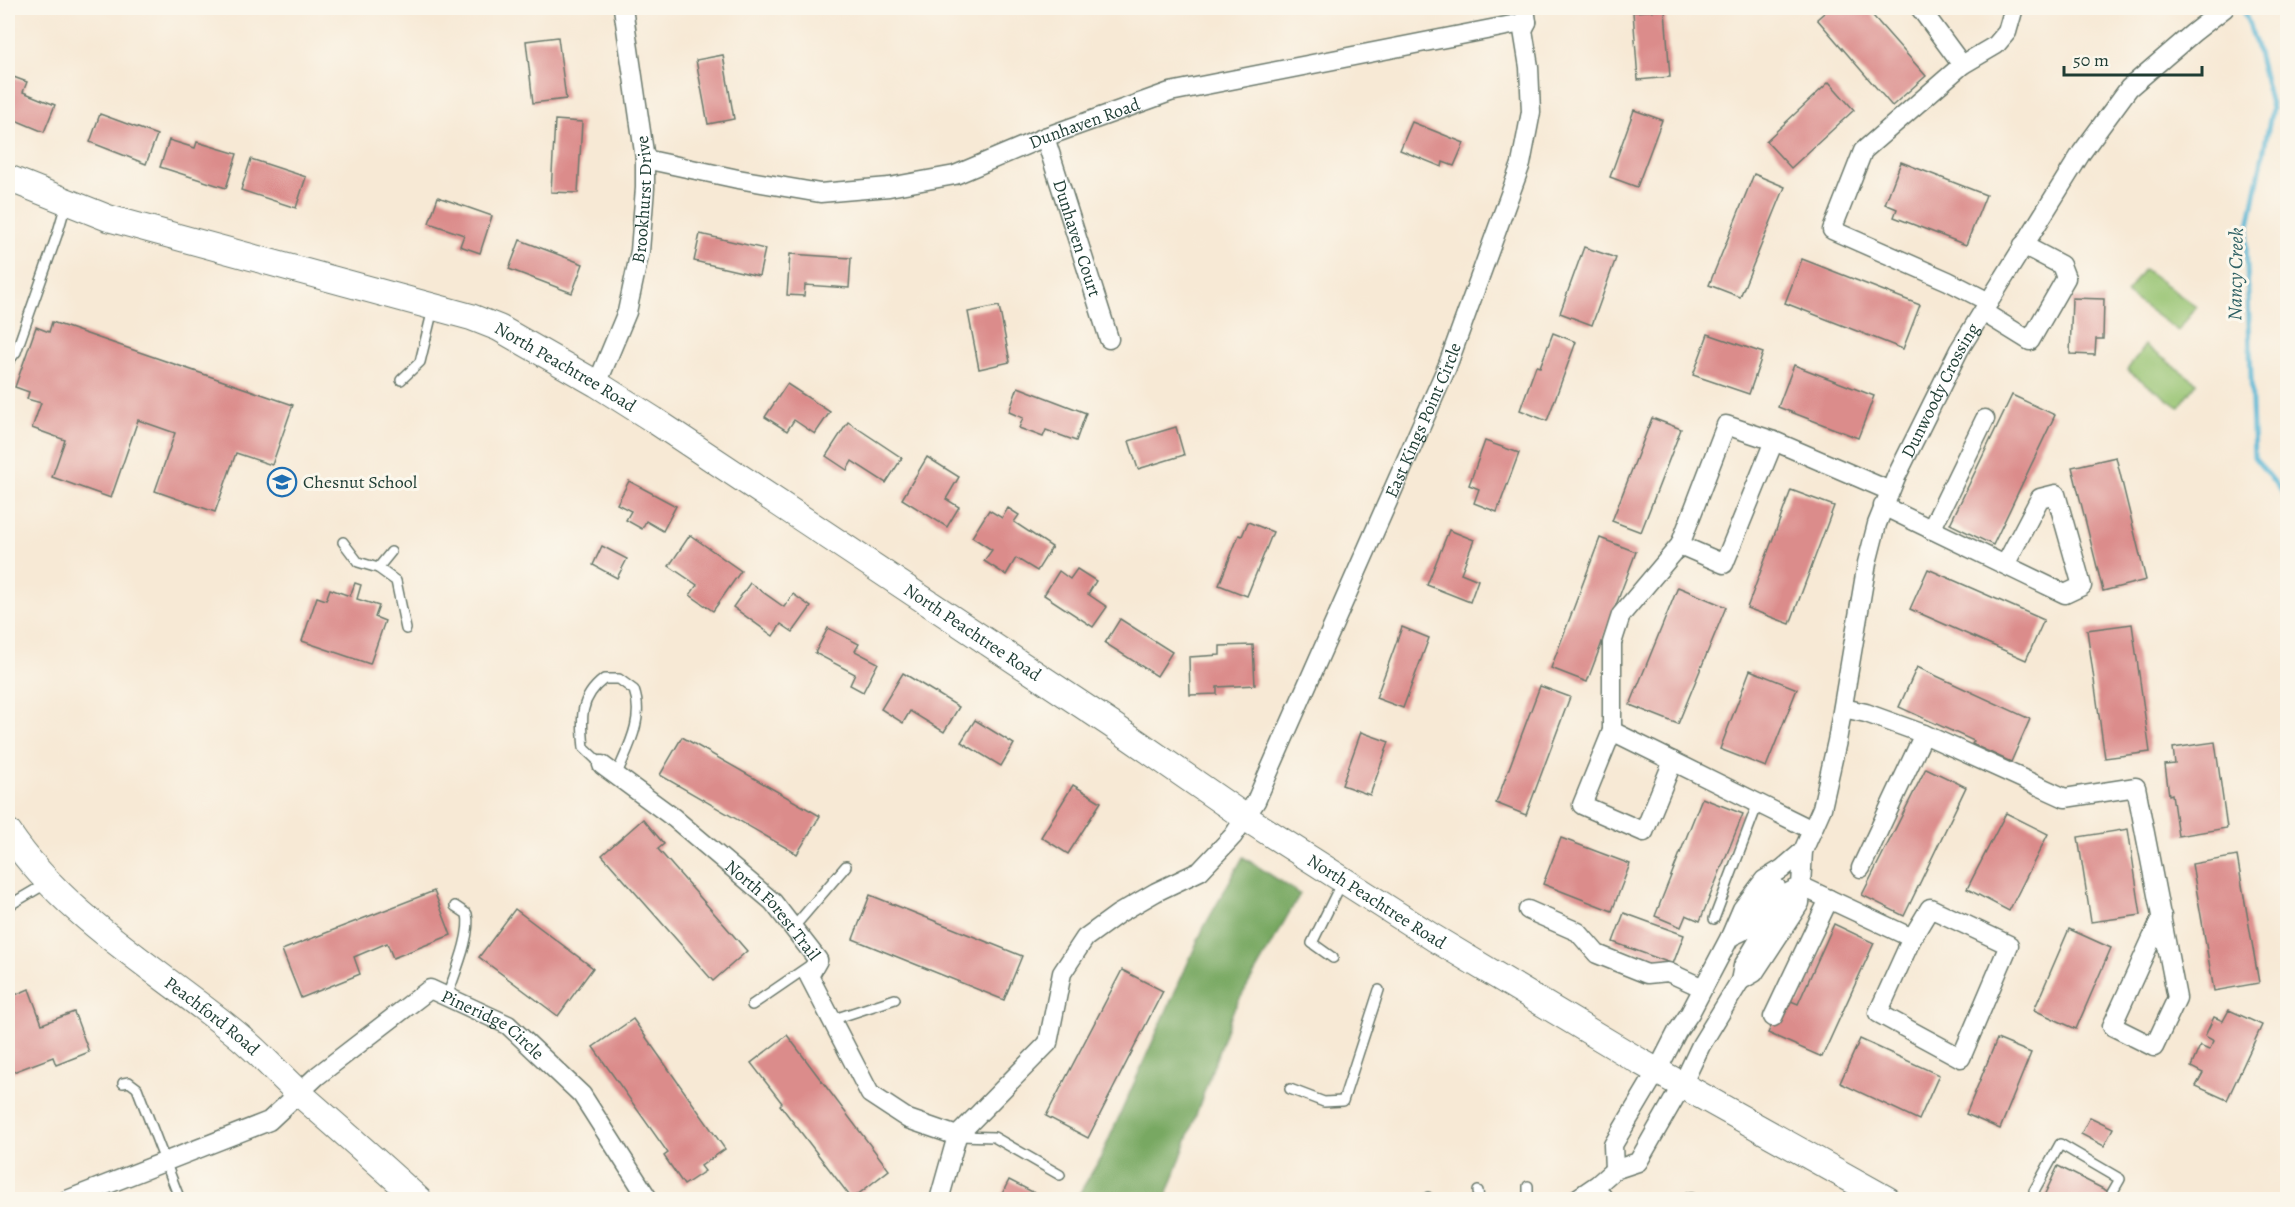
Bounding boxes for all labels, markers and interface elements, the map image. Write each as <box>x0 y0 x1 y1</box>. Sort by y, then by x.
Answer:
scale bar <box>2064 39 2202 77</box>
text: 50 m <box>2073 48 2109 72</box>
street label: Dunhaven Road <box>1025 92 1143 155</box>
street label: Brookhurst Drive <box>626 134 657 265</box>
street label: Dunhaven Court <box>1047 176 1107 300</box>
water label: Nancy Creek <box>2221 227 2250 321</box>
street label: North Peachtree Road <box>490 316 641 418</box>
street label: Dunwoody Crossing <box>1895 318 1985 462</box>
street label: East Kings Point Circle <box>1379 339 1467 502</box>
school or university icon: Chesnut School <box>266 466 298 498</box>
place label: Chesnut School <box>303 470 418 494</box>
street label: North Peachtree Road <box>899 578 1046 687</box>
street label: North Peachtree Road <box>1303 848 1451 955</box>
street label: North Forest Trail <box>720 854 826 966</box>
street label: Peachford Road <box>160 971 265 1061</box>
street label: Pineridge Circle <box>437 984 549 1065</box>

